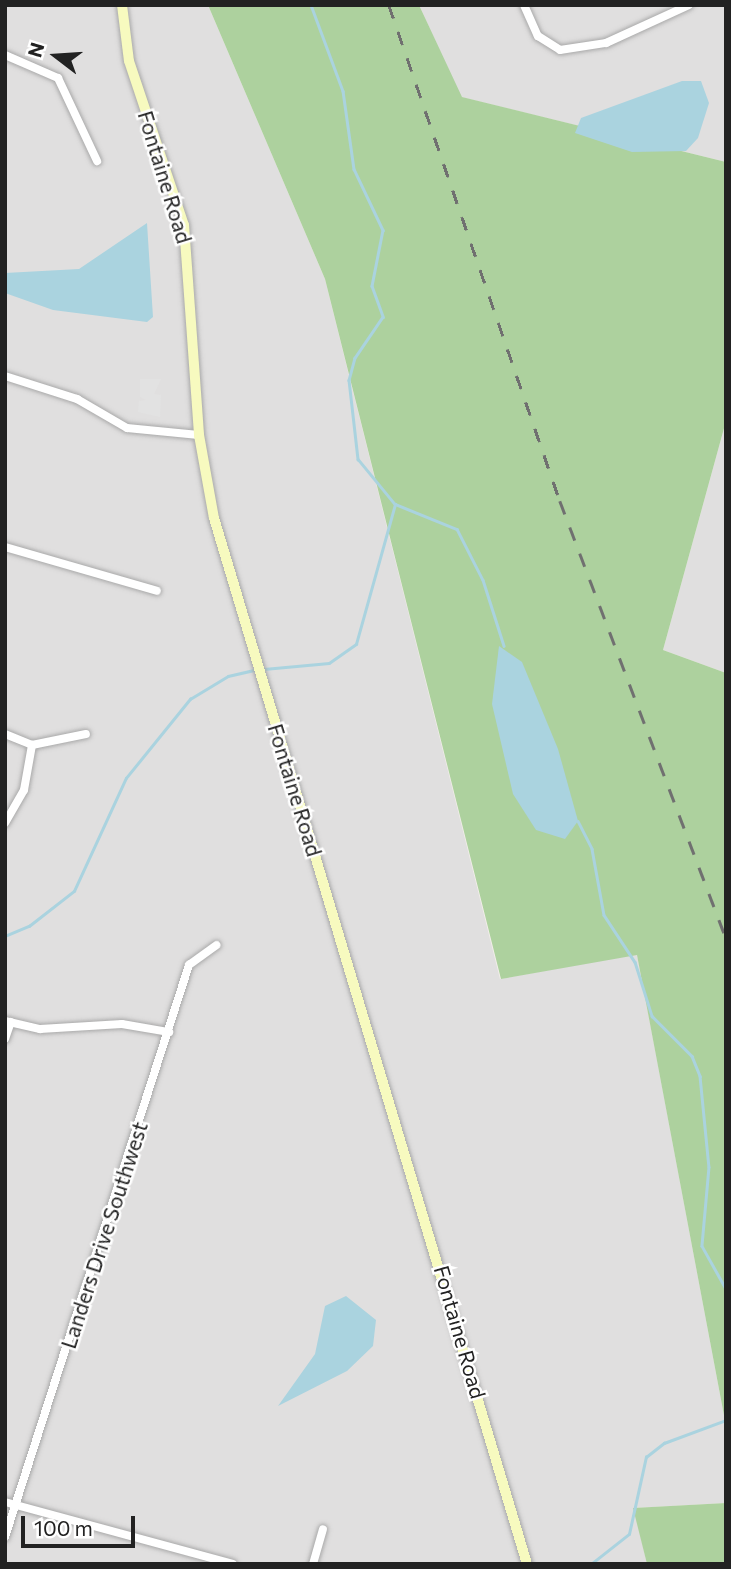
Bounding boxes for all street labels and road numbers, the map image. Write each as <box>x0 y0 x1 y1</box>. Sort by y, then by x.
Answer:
street label: Fontaine Road <box>133 108 197 246</box>
street label: Fontaine Road <box>263 721 327 859</box>
street label: Landers Drive Southwest <box>55 1118 153 1352</box>
street label: Fontaine Road <box>429 1263 491 1401</box>

